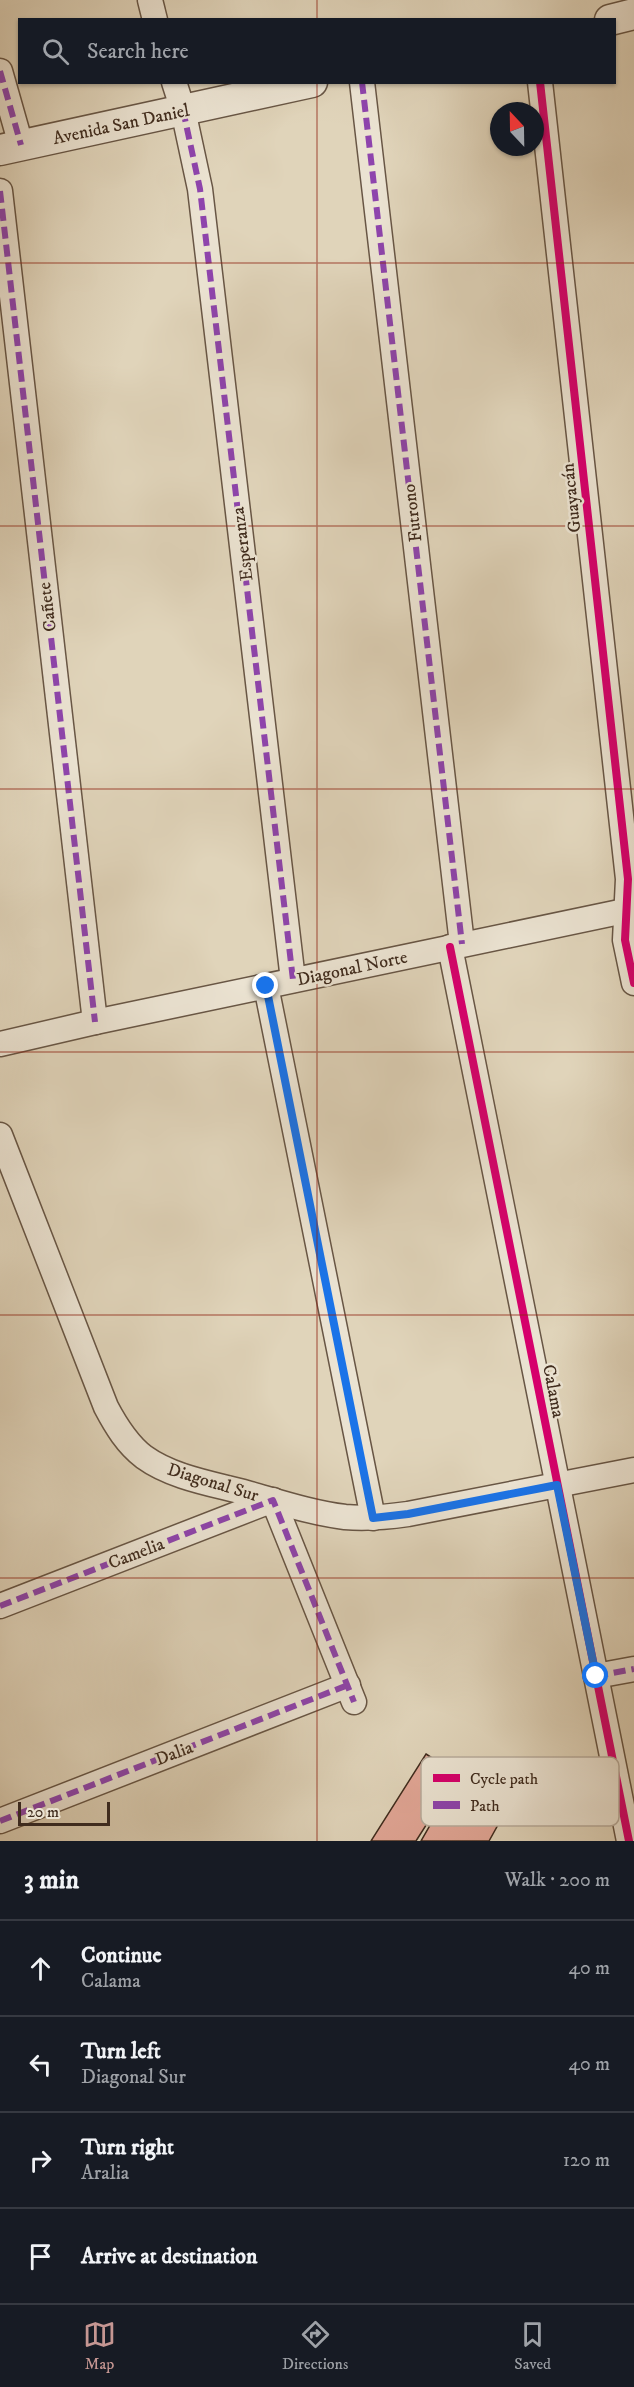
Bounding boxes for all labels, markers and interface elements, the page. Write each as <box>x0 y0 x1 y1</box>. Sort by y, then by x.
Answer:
search box <box>18 18 616 84</box>
icon: search <box>39 35 72 68</box>
text: Search here <box>87 38 189 65</box>
street label: Avenida San Daniel <box>51 100 192 150</box>
north arrow <box>490 102 544 156</box>
street label: Guayacán <box>557 461 587 534</box>
street label: Futrono <box>398 482 427 543</box>
street label: Esperanza <box>227 505 258 582</box>
street label: Cañete <box>34 581 62 633</box>
street label: Diagonal Norte <box>295 947 410 991</box>
route end <box>252 972 278 998</box>
street label: Calama <box>537 1363 569 1420</box>
street label: Diagonal Sur <box>164 1459 261 1507</box>
street label: Camelia <box>105 1533 168 1575</box>
route start <box>582 1662 608 1688</box>
street label: Dalia <box>152 1737 197 1771</box>
legend <box>421 1757 619 1826</box>
text: Cycle path <box>470 1769 539 1789</box>
text: Path <box>470 1796 500 1816</box>
scale bar <box>18 1799 110 1826</box>
text: 20 m <box>27 1802 59 1822</box>
text: 3 min <box>24 1864 79 1897</box>
text: Walk · 200 m <box>504 1868 610 1893</box>
text: Continue <box>81 1942 162 1969</box>
icon: ahead <box>24 1952 57 1985</box>
text: 40 m <box>568 1956 610 1981</box>
text: Calama <box>81 1969 141 1994</box>
text: Turn left <box>81 2038 161 2065</box>
icon: left <box>24 2048 57 2081</box>
text: 40 m <box>568 2052 610 2077</box>
text: Diagonal Sur <box>81 2065 186 2090</box>
text: Turn right <box>81 2134 174 2161</box>
icon: right <box>24 2144 57 2177</box>
text: 120 m <box>563 2148 610 2173</box>
text: Aralia <box>81 2161 129 2186</box>
icon: arrive <box>24 2240 57 2273</box>
text: Arrive at destination <box>81 2243 258 2270</box>
tab: Map <box>83 2318 116 2374</box>
tab: Directions <box>282 2318 348 2374</box>
tab: Saved <box>514 2318 551 2374</box>

